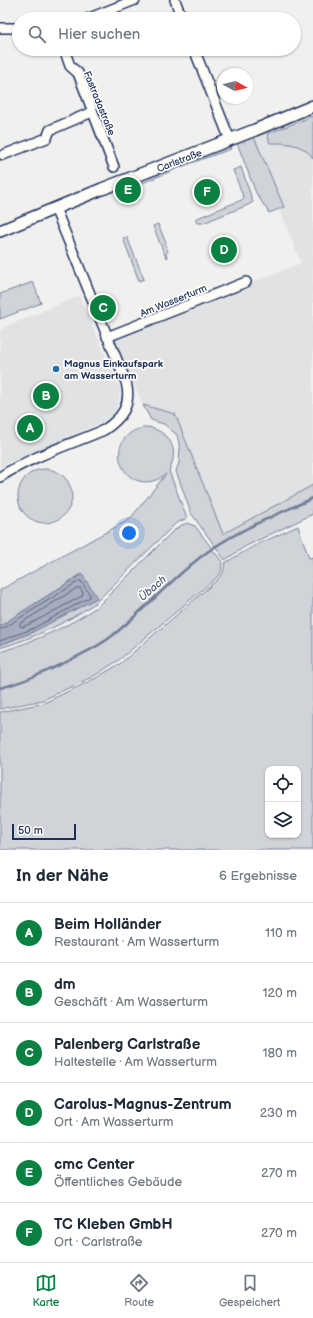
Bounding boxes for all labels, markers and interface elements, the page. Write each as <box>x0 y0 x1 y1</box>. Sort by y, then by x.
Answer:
search box <box>12 12 301 56</box>
icon: search <box>26 23 48 45</box>
text: Hier suchen <box>58 25 140 44</box>
north arrow <box>217 68 253 104</box>
street label: Fastradastraße <box>81 69 117 137</box>
street label: Carlstraße <box>155 147 204 175</box>
pin: E <box>115 175 141 205</box>
pin: F <box>194 177 220 207</box>
pin: D <box>211 235 237 265</box>
street label: Am Wasserturm <box>138 282 209 320</box>
pin: C <box>90 293 116 323</box>
place label: Magnus Einkaufspark am Wasserturm <box>64 358 164 382</box>
marker: Magnus Einkaufspark am Wasserturm <box>51 364 61 374</box>
pin: B <box>33 381 59 411</box>
pin: A <box>17 413 43 443</box>
your location <box>119 523 139 543</box>
water label: Übach <box>135 572 169 604</box>
map controls <box>265 766 301 838</box>
button: locate <box>265 766 301 802</box>
button: layers <box>265 802 301 838</box>
scale bar <box>12 822 76 841</box>
text: 50 m <box>18 824 43 837</box>
text: In der Nähe <box>16 866 109 886</box>
text: 6 Ergebnisse <box>219 868 297 884</box>
text: Beim Holländer <box>54 915 161 934</box>
text: A <box>25 925 33 941</box>
text: 110 m <box>265 925 297 941</box>
text: Restaurant · Am Wasserturm <box>54 934 219 950</box>
text: dm <box>54 975 76 994</box>
text: B <box>24 985 34 1001</box>
text: 120 m <box>262 985 297 1001</box>
text: Geschäft · Am Wasserturm <box>54 994 208 1010</box>
text: Palenberg Carlstraße <box>54 1035 200 1054</box>
text: C <box>24 1045 34 1061</box>
text: 180 m <box>262 1045 297 1061</box>
text: Haltestelle · Am Wasserturm <box>54 1054 217 1070</box>
text: Carolus-Magnus-Zentrum <box>54 1095 232 1114</box>
text: D <box>24 1105 34 1121</box>
text: 230 m <box>260 1105 297 1121</box>
text: Ort · Am Wasserturm <box>54 1114 173 1130</box>
text: cmc Center <box>54 1155 134 1174</box>
text: E <box>25 1165 33 1181</box>
text: 270 m <box>261 1165 297 1181</box>
text: Öffentliches Gebäude <box>54 1174 182 1190</box>
text: TC Kleben GmbH <box>54 1215 173 1234</box>
text: F <box>25 1225 33 1241</box>
text: 270 m <box>261 1225 297 1241</box>
text: Ort · Carlstraße <box>54 1234 143 1250</box>
tab: Karte <box>32 1272 59 1309</box>
tab: Route <box>124 1272 154 1309</box>
tab: Gespeichert <box>219 1272 281 1309</box>

